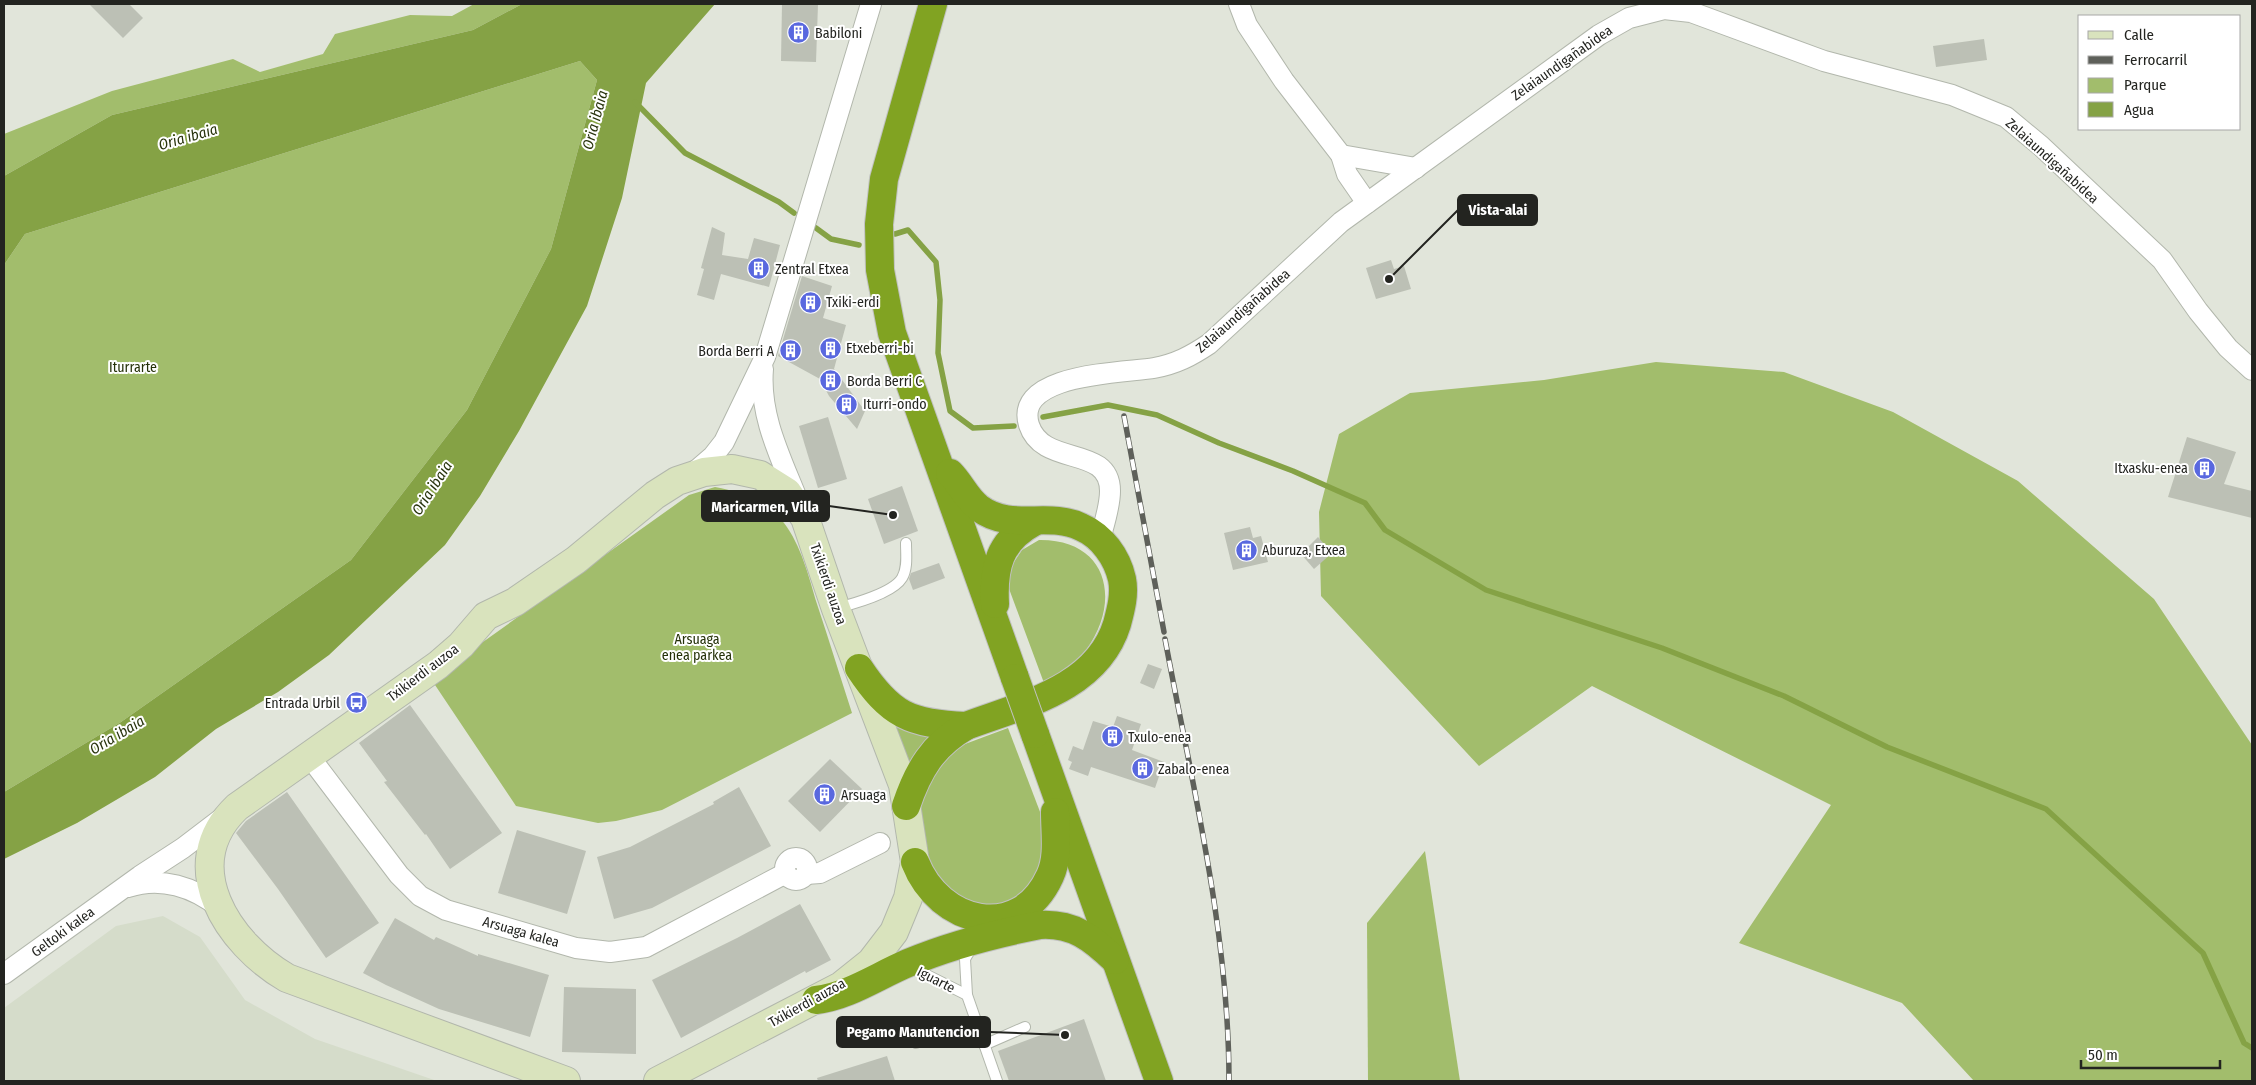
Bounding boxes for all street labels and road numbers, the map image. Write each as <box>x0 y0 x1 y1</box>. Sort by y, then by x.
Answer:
street label: Zelaiaundigañabidea <box>1508 22 1616 104</box>
street label: Zelaiaundigañabidea <box>2002 115 2102 207</box>
street label: Zelaiaundigañabidea <box>1192 265 1294 357</box>
street label: Txikierdi auzoa <box>806 541 850 627</box>
street label: Txikierdi auzoa <box>384 641 462 705</box>
street label: Geltoki kalea <box>28 903 98 961</box>
street label: Arsuaga kalea <box>481 913 561 951</box>
street label: Iguarte <box>914 963 958 997</box>
street label: Txikierdi auzoa <box>766 975 848 1031</box>

